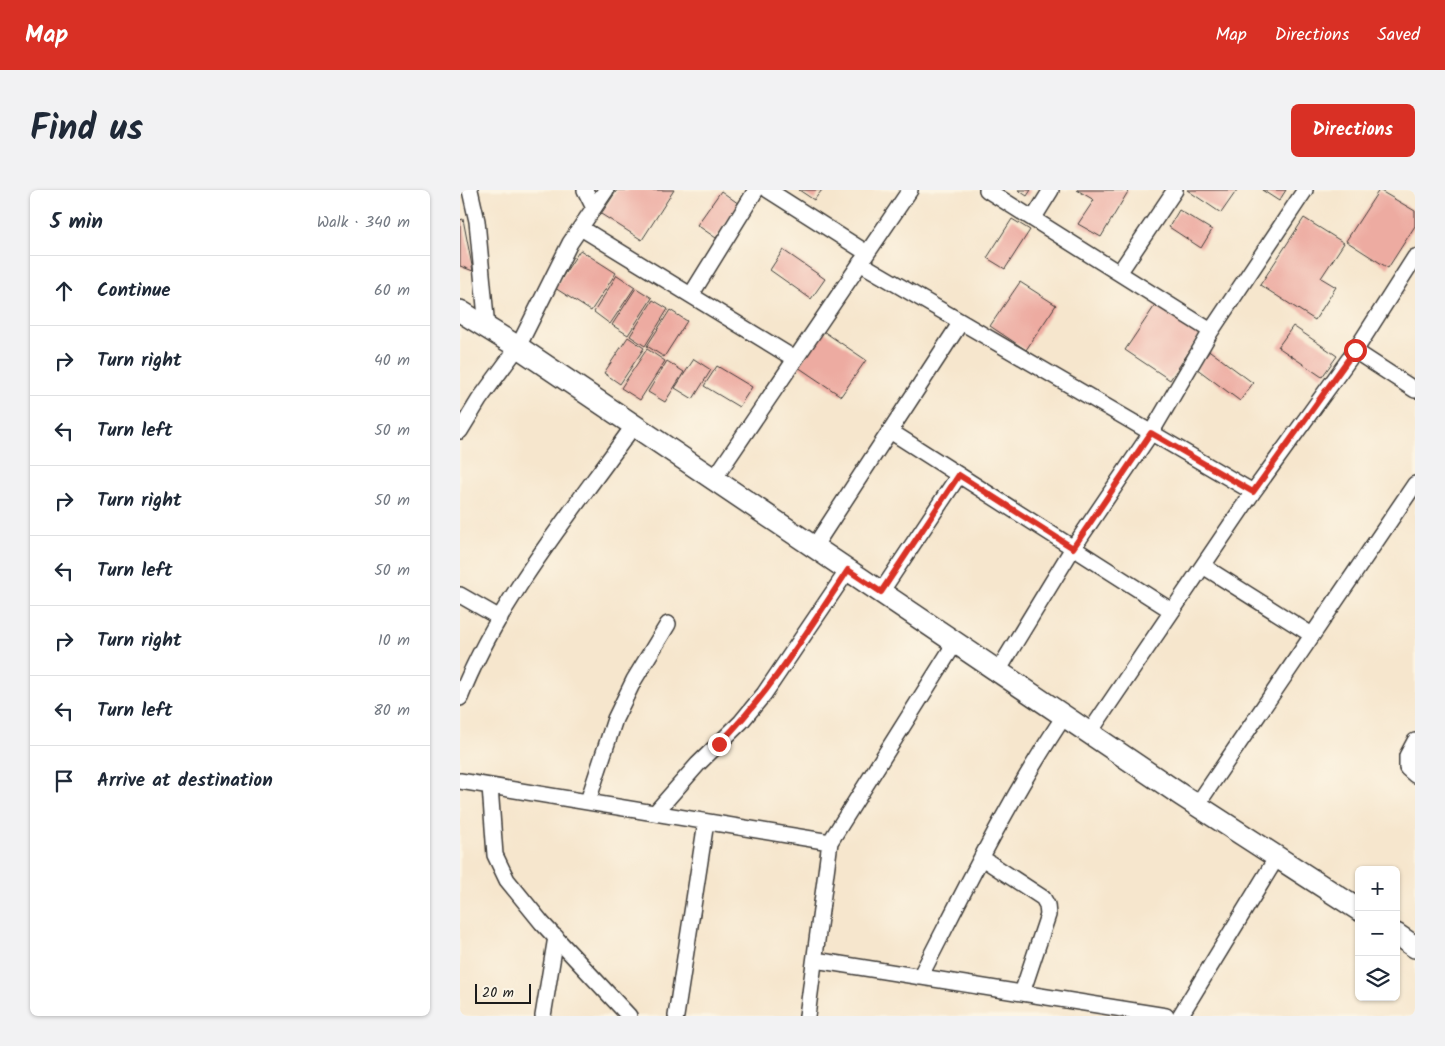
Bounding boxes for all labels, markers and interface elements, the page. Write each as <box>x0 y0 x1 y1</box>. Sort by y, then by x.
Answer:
text: Map <box>25 16 68 55</box>
text: Map <box>1215 21 1247 50</box>
text: Directions <box>1275 21 1349 50</box>
text: Saved <box>1377 21 1420 50</box>
text: Find us <box>30 102 143 158</box>
button: Directions <box>1291 104 1415 157</box>
text: 5 min <box>50 206 103 239</box>
text: Walk · 340 m <box>317 210 410 235</box>
text: Continue <box>97 276 170 306</box>
icon: ahead <box>50 277 78 305</box>
text: 60 m <box>374 278 410 303</box>
route start <box>1344 339 1367 362</box>
text: Turn right <box>97 346 182 376</box>
icon: right <box>50 347 78 375</box>
text: 40 m <box>374 348 410 373</box>
text: Turn left <box>97 416 172 446</box>
icon: left <box>50 417 78 445</box>
text: 50 m <box>374 418 410 443</box>
text: Turn right <box>97 486 182 516</box>
icon: right <box>50 487 78 515</box>
text: 50 m <box>374 488 410 513</box>
text: Turn left <box>97 556 172 586</box>
icon: left <box>50 557 78 585</box>
text: 50 m <box>374 558 410 583</box>
text: Turn right <box>97 626 182 656</box>
icon: right <box>50 627 78 655</box>
text: 10 m <box>378 628 410 653</box>
text: Turn left <box>97 696 172 726</box>
icon: left <box>50 697 78 725</box>
text: 80 m <box>373 698 410 723</box>
route end <box>708 733 731 756</box>
text: Arrive at destination <box>97 766 273 796</box>
icon: arrive <box>50 767 78 795</box>
map controls <box>1355 866 1400 1001</box>
button: + <box>1355 866 1400 911</box>
button: − <box>1355 911 1400 956</box>
button: layers <box>1355 956 1400 1001</box>
scale bar <box>475 981 531 1004</box>
text: 20 m <box>482 982 514 1004</box>

